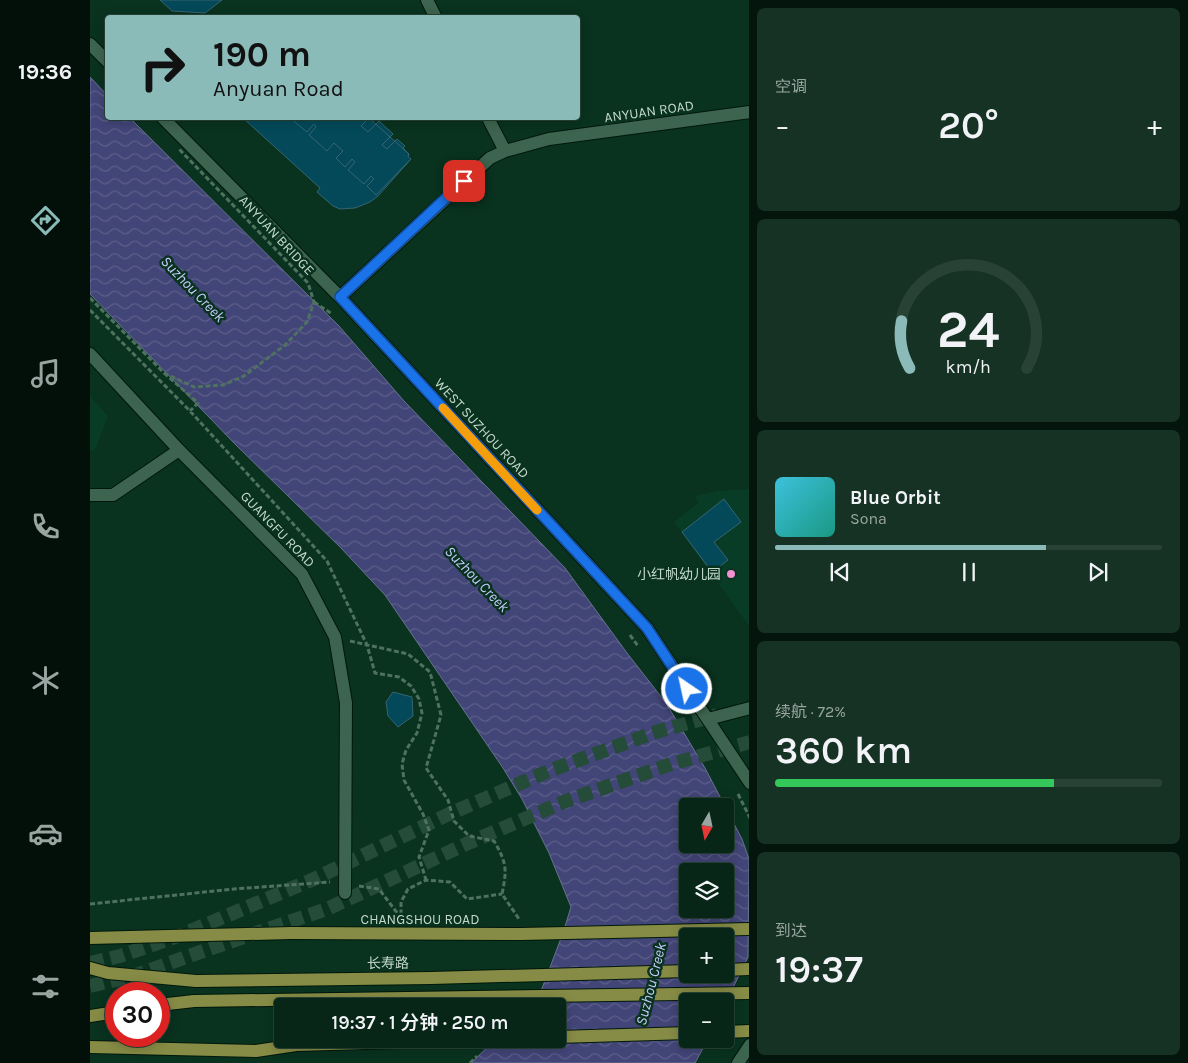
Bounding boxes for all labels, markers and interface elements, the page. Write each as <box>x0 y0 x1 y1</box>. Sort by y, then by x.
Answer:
text: 190 m <box>213 34 311 75</box>
icon: right <box>130 35 195 100</box>
text: 19:36 <box>18 59 72 85</box>
text: Anyuan Road <box>213 76 344 102</box>
text: 空调 <box>775 77 807 96</box>
street label: ANYUAN ROAD <box>603 97 695 126</box>
text: 20° <box>938 103 999 148</box>
text: − <box>775 109 790 142</box>
text: + <box>1147 109 1162 142</box>
pin <box>443 160 485 202</box>
icon: arrive <box>450 167 478 195</box>
street label: ANYUAN BRIDGE <box>235 192 318 279</box>
icon: directions <box>28 203 63 238</box>
water label: Suzhou Creek <box>157 252 229 326</box>
text: 24 <box>937 299 1000 360</box>
icon: music <box>28 356 63 391</box>
text: km/h <box>946 357 991 378</box>
street label: WEST SUZHOU ROAD <box>431 375 532 482</box>
text: Blue Orbit <box>850 487 941 509</box>
street label: GUANGFU ROAD <box>237 488 318 571</box>
icon: phone <box>28 509 63 544</box>
text: Sona <box>850 509 887 528</box>
water label: Suzhou Creek <box>441 542 513 616</box>
icon: previous <box>826 558 854 586</box>
icon: pause <box>955 558 983 586</box>
icon: next <box>1084 558 1112 586</box>
place label: 小红帆幼儿园 <box>637 566 721 583</box>
marker: 小红帆幼儿园 <box>725 568 737 580</box>
position arrow <box>660 662 712 714</box>
icon: climate <box>28 663 63 698</box>
text: 续航 · 72% <box>775 702 846 721</box>
text: 360 km <box>775 728 912 773</box>
north arrow <box>679 798 734 852</box>
map controls <box>679 798 734 1048</box>
icon: car <box>28 816 63 851</box>
button: layers <box>679 863 734 918</box>
street label: CHANGSHOU ROAD <box>361 911 479 928</box>
text: 到达 <box>775 921 807 940</box>
button: + <box>679 928 734 983</box>
water label: Suzhou Creek <box>632 940 670 1027</box>
text: 19:37 <box>775 947 863 992</box>
street label: 长寿路 <box>367 955 409 972</box>
icon: filters <box>28 969 63 1004</box>
speed limit sign: 30 <box>105 982 170 1047</box>
button: − <box>679 993 734 1048</box>
text: 19:37 · 1 分钟 · 250 m <box>332 1012 508 1034</box>

